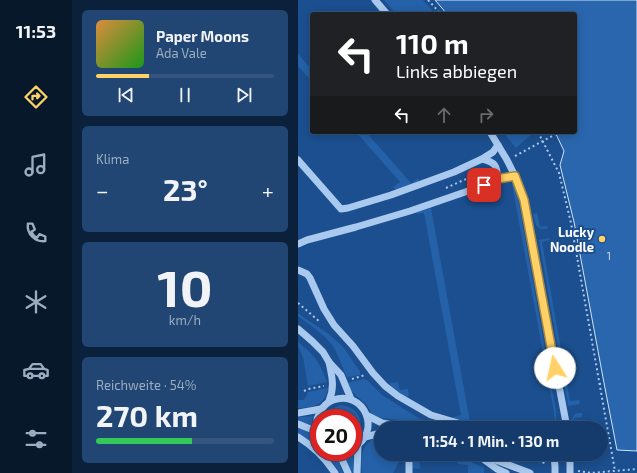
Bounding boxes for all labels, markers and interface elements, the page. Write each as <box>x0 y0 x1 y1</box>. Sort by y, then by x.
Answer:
text: 11:53 <box>16 20 56 42</box>
text: 110 m <box>396 26 469 60</box>
text: Paper Moons <box>156 27 249 45</box>
icon: left <box>330 28 382 80</box>
text: Ada Vale <box>156 45 207 61</box>
text: Links abbiegen <box>396 60 517 82</box>
icon: directions <box>22 83 50 111</box>
icon: previous <box>115 84 137 106</box>
icon: pause <box>174 84 196 106</box>
icon: next <box>233 84 255 106</box>
icon: left <box>391 104 413 126</box>
icon: ahead <box>433 104 455 126</box>
icon: right <box>475 104 497 126</box>
icon: music <box>22 151 50 179</box>
text: Klima <box>96 151 129 167</box>
pin <box>467 168 501 202</box>
text: 23° <box>163 171 208 207</box>
icon: arrive <box>473 174 495 196</box>
text: − <box>96 177 109 203</box>
text: + <box>262 177 274 203</box>
icon: phone <box>22 219 50 247</box>
place label: Lucky Noodle <box>550 224 595 255</box>
marker: Lucky Noodle <box>597 234 607 244</box>
house number: 1 <box>607 249 611 262</box>
text: 10 <box>157 255 213 317</box>
icon: climate <box>22 288 50 316</box>
text: km/h <box>169 312 201 328</box>
position arrow <box>534 347 576 389</box>
icon: car <box>22 356 50 384</box>
text: Reichweite · 54% <box>96 377 196 393</box>
text: 270 km <box>96 397 198 433</box>
speed limit sign: 20 <box>310 409 362 461</box>
icon: filters <box>22 425 50 453</box>
text: 11:54 · 1 Min. · 130 m <box>423 432 559 450</box>

